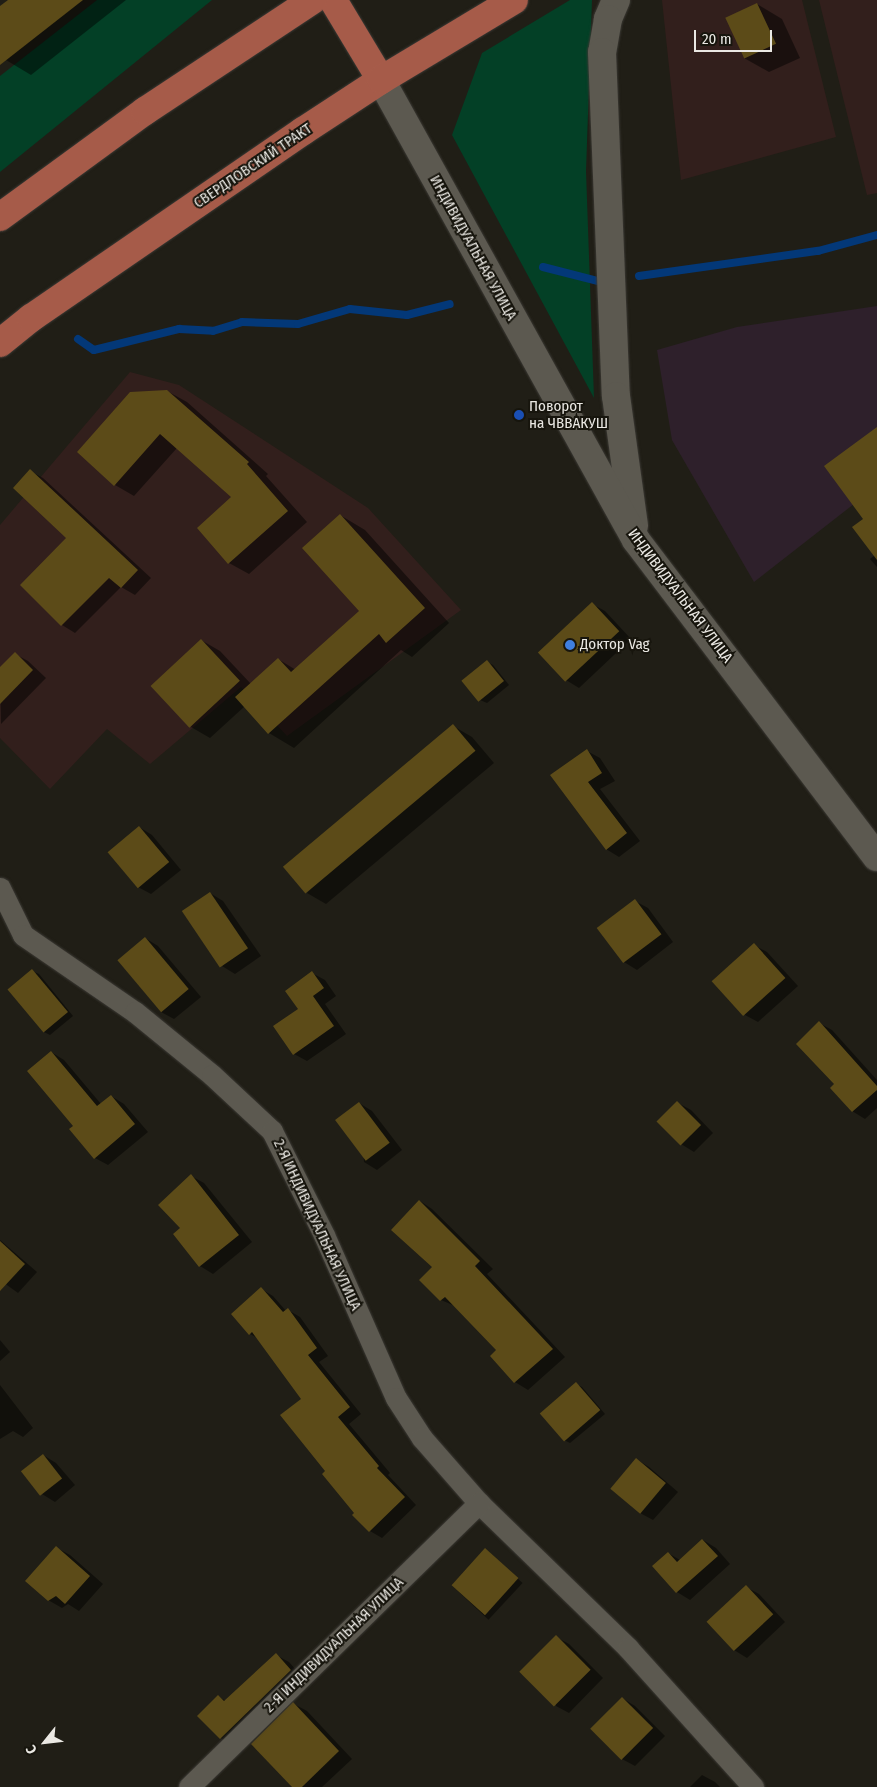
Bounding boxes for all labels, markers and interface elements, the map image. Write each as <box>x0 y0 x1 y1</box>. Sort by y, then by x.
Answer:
scale bar <box>697 20 774 52</box>
text: 20 m <box>702 30 732 48</box>
street label: СВЕРДЛОВСКИЙ ТРАКТ <box>190 120 316 212</box>
street label: ИНДИВИДУАЛЬНАЯ УЛИЦА <box>426 172 520 324</box>
place label: Поворот на ЧВВАКУШ <box>529 397 608 432</box>
marker: Поворот на ЧВВАКУШ <box>513 409 525 421</box>
street label: ИНДИВИДУАЛЬНАЯ УЛИЦА <box>624 525 736 667</box>
place label: Доктор Vag <box>580 636 650 654</box>
marker: Доктор Vag <box>564 639 576 651</box>
street label: 2-Я ИНДИВИДУАЛЬНАЯ УЛИЦА <box>269 1136 365 1314</box>
street label: 2-Я ИНДИВИДУАЛЬНАЯ УЛИЦА <box>261 1574 407 1716</box>
north arrow <box>20 1717 70 1767</box>
text: С <box>22 1742 41 1757</box>

